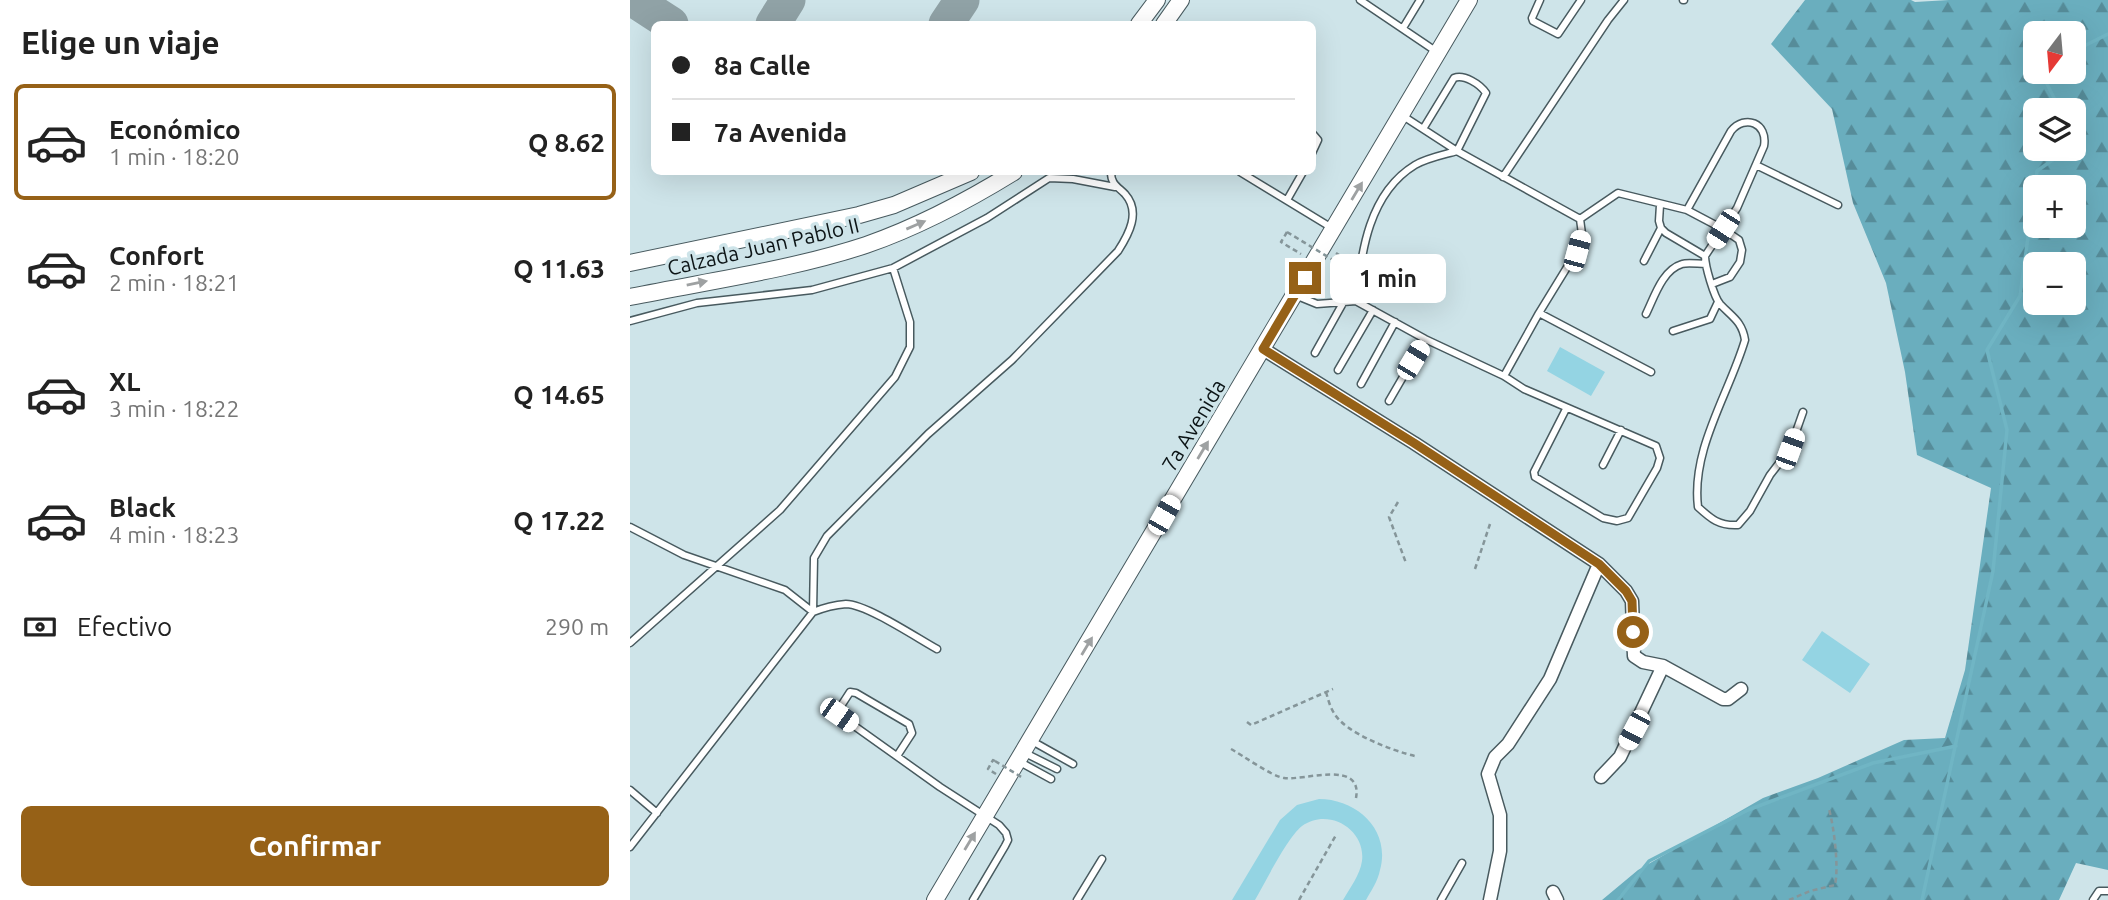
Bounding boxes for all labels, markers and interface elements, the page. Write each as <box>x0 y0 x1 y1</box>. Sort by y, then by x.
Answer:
north arrow <box>2023 21 2086 84</box>
map controls <box>2023 21 2086 315</box>
text: Elige un viaje <box>21 24 220 60</box>
text: 8a Calle <box>714 51 811 80</box>
button: layers <box>2023 98 2086 161</box>
icon: car <box>25 111 88 174</box>
text: Económico <box>109 115 241 144</box>
text: 7a Avenida <box>714 118 847 147</box>
text: Q 8.62 <box>528 128 605 157</box>
text: 1 min · 18:20 <box>109 144 240 169</box>
button: + <box>2023 175 2086 238</box>
one-way arrow <box>1350 182 1363 201</box>
car <box>1703 206 1744 252</box>
street label: Calzada Juan Pablo II <box>665 212 861 280</box>
one-way arrow <box>906 219 926 231</box>
car <box>1562 228 1593 274</box>
icon: car <box>25 237 88 300</box>
text: Confort <box>109 241 204 270</box>
button: − <box>2023 252 2086 315</box>
text: Q 11.63 <box>513 254 605 283</box>
callout: 1 min <box>1330 254 1445 302</box>
route end <box>1289 262 1321 294</box>
text: 1 min <box>1359 266 1417 291</box>
text: 2 min · 18:21 <box>109 270 240 295</box>
one-way arrow <box>686 278 708 289</box>
car <box>1394 337 1433 383</box>
icon: car <box>25 363 88 426</box>
text: XL <box>109 367 140 396</box>
street label: 7a Avenida <box>1156 375 1230 475</box>
text: Q 14.65 <box>513 380 605 409</box>
text: 3 min · 18:22 <box>109 396 240 421</box>
car <box>1773 426 1808 472</box>
one-way arrow <box>1197 441 1209 460</box>
icon: car <box>25 489 88 552</box>
car <box>1145 492 1184 538</box>
text: Black <box>109 493 176 522</box>
text: Q 17.22 <box>513 506 605 535</box>
text: 4 min · 18:23 <box>109 522 240 547</box>
icon: cash <box>21 608 59 646</box>
text: Efectivo <box>77 612 172 641</box>
text: 290 m <box>545 614 609 639</box>
route start <box>1617 616 1649 648</box>
one-way arrow <box>1080 636 1093 655</box>
car <box>816 694 863 736</box>
car <box>1615 707 1654 753</box>
button: Confirmar <box>21 806 609 886</box>
one-way arrow <box>964 832 977 851</box>

